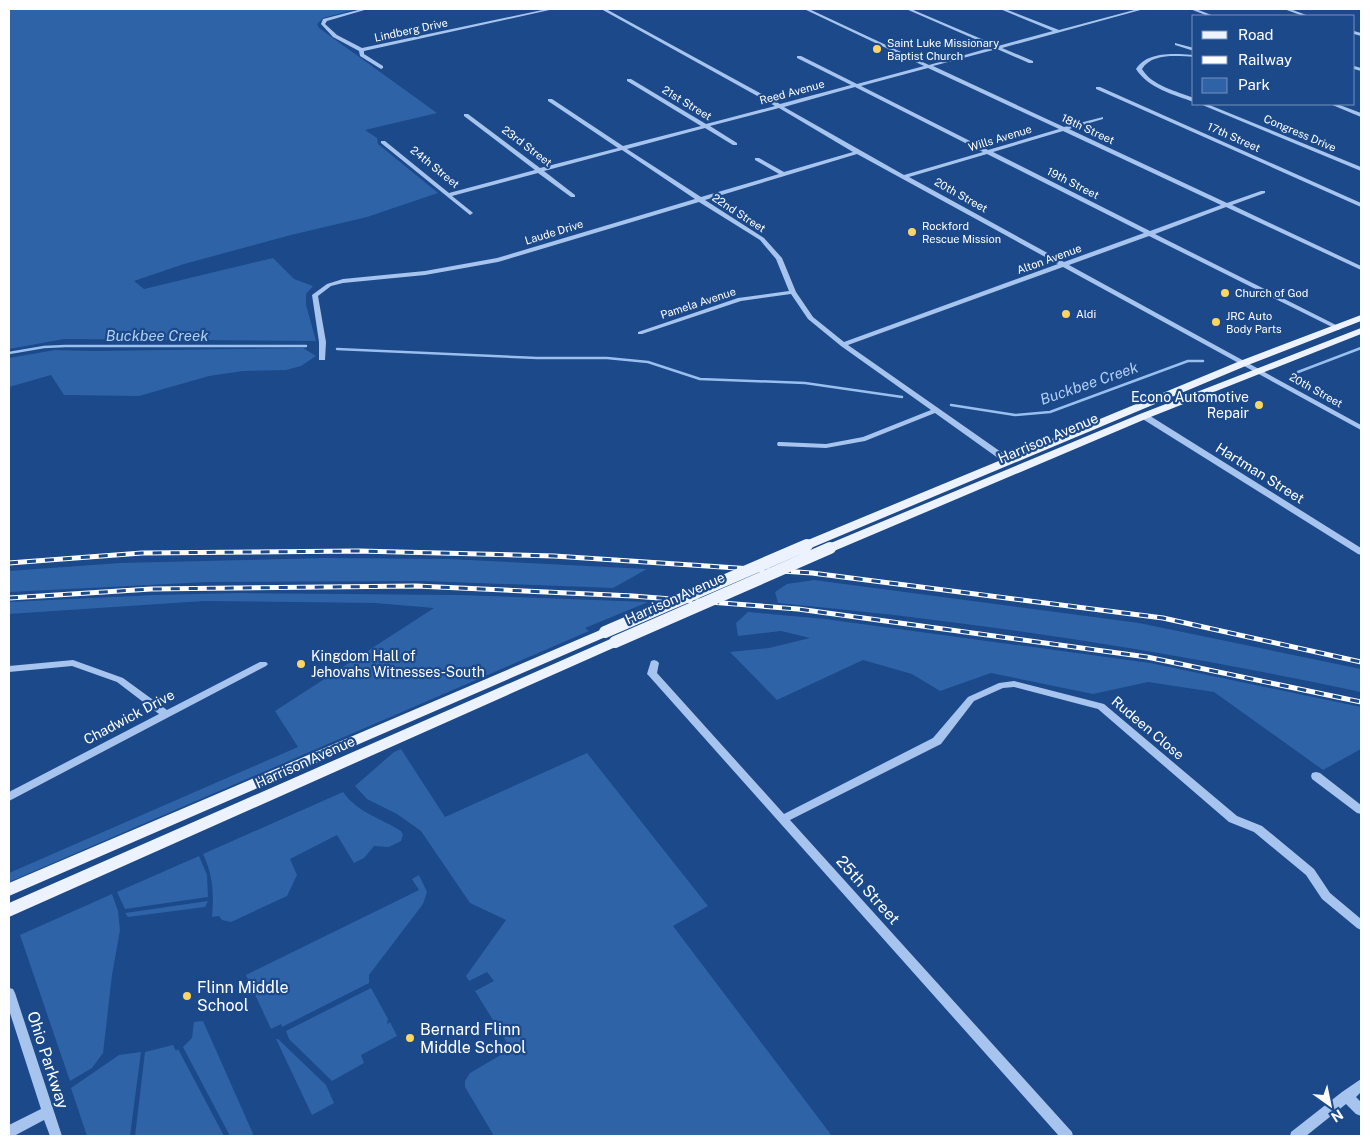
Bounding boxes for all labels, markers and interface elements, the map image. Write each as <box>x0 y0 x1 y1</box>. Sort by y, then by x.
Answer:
legend <box>1192 15 1355 105</box>
street label: Lindberg Drive <box>373 16 449 44</box>
text: Road <box>1238 26 1274 43</box>
place label: Saint Luke Missionary Baptist Church <box>887 37 999 62</box>
marker: Saint Luke Missionary Baptist Church <box>871 43 883 55</box>
text: Railway <box>1238 51 1292 68</box>
text: Park <box>1238 76 1270 93</box>
street label: Reed Avenue <box>758 78 826 106</box>
street label: 21st Street <box>660 84 714 122</box>
street label: 18th Street <box>1060 112 1116 146</box>
street label: Congress Drive <box>1262 112 1338 154</box>
street label: 17th Street <box>1206 120 1262 154</box>
street label: 23rd Street <box>500 123 554 169</box>
street label: Wills Avenue <box>967 123 1033 153</box>
street label: 24th Street <box>408 144 462 190</box>
street label: 19th Street <box>1045 165 1101 201</box>
street label: 20th Street <box>932 176 990 214</box>
street label: 22nd Street <box>710 191 768 235</box>
street label: Laude Drive <box>523 217 585 247</box>
place label: Rockford Rescue Mission <box>922 220 1001 245</box>
marker: Rockford Rescue Mission <box>906 226 918 238</box>
street label: Alton Avenue <box>1015 242 1083 276</box>
street label: Pamela Avenue <box>659 285 737 321</box>
marker: Church of God <box>1219 287 1231 299</box>
place label: Church of God <box>1235 287 1308 299</box>
marker: Aldi <box>1060 308 1072 320</box>
place label: Aldi <box>1076 308 1096 320</box>
place label: JRC Auto Body Parts <box>1226 310 1282 335</box>
marker: JRC Auto Body Parts <box>1210 316 1222 328</box>
water label: Buckbee Creek <box>106 327 209 344</box>
water label: Buckbee Creek <box>1038 358 1141 408</box>
street label: 20th Street <box>1287 371 1345 409</box>
place label: Econo Automotive Repair <box>1131 389 1249 421</box>
marker: Econo Automotive Repair <box>1253 399 1265 411</box>
street label: Harrison Avenue <box>995 410 1101 466</box>
street label: Hartman Street <box>1213 439 1307 507</box>
street label: Harrison Avenue <box>623 569 727 627</box>
place label: Kingdom Hall of Jehovahs Witnesses-South <box>311 648 485 680</box>
marker: Kingdom Hall of Jehovahs Witnesses-South <box>295 658 307 670</box>
street label: Chadwick Drive <box>81 686 177 748</box>
street label: Rudeen Close <box>1109 693 1188 763</box>
street label: Harrison Avenue <box>253 733 357 791</box>
street label: 25th Street <box>832 852 904 928</box>
place label: Flinn Middle School <box>197 978 289 1015</box>
marker: Flinn Middle School <box>181 990 193 1002</box>
street label: Ohio Parkway <box>23 1009 73 1112</box>
place label: Bernard Flinn Middle School <box>420 1020 526 1057</box>
marker: Bernard Flinn Middle School <box>404 1032 416 1044</box>
north arrow <box>1305 1080 1355 1130</box>
text: N <box>1328 1106 1346 1126</box>

